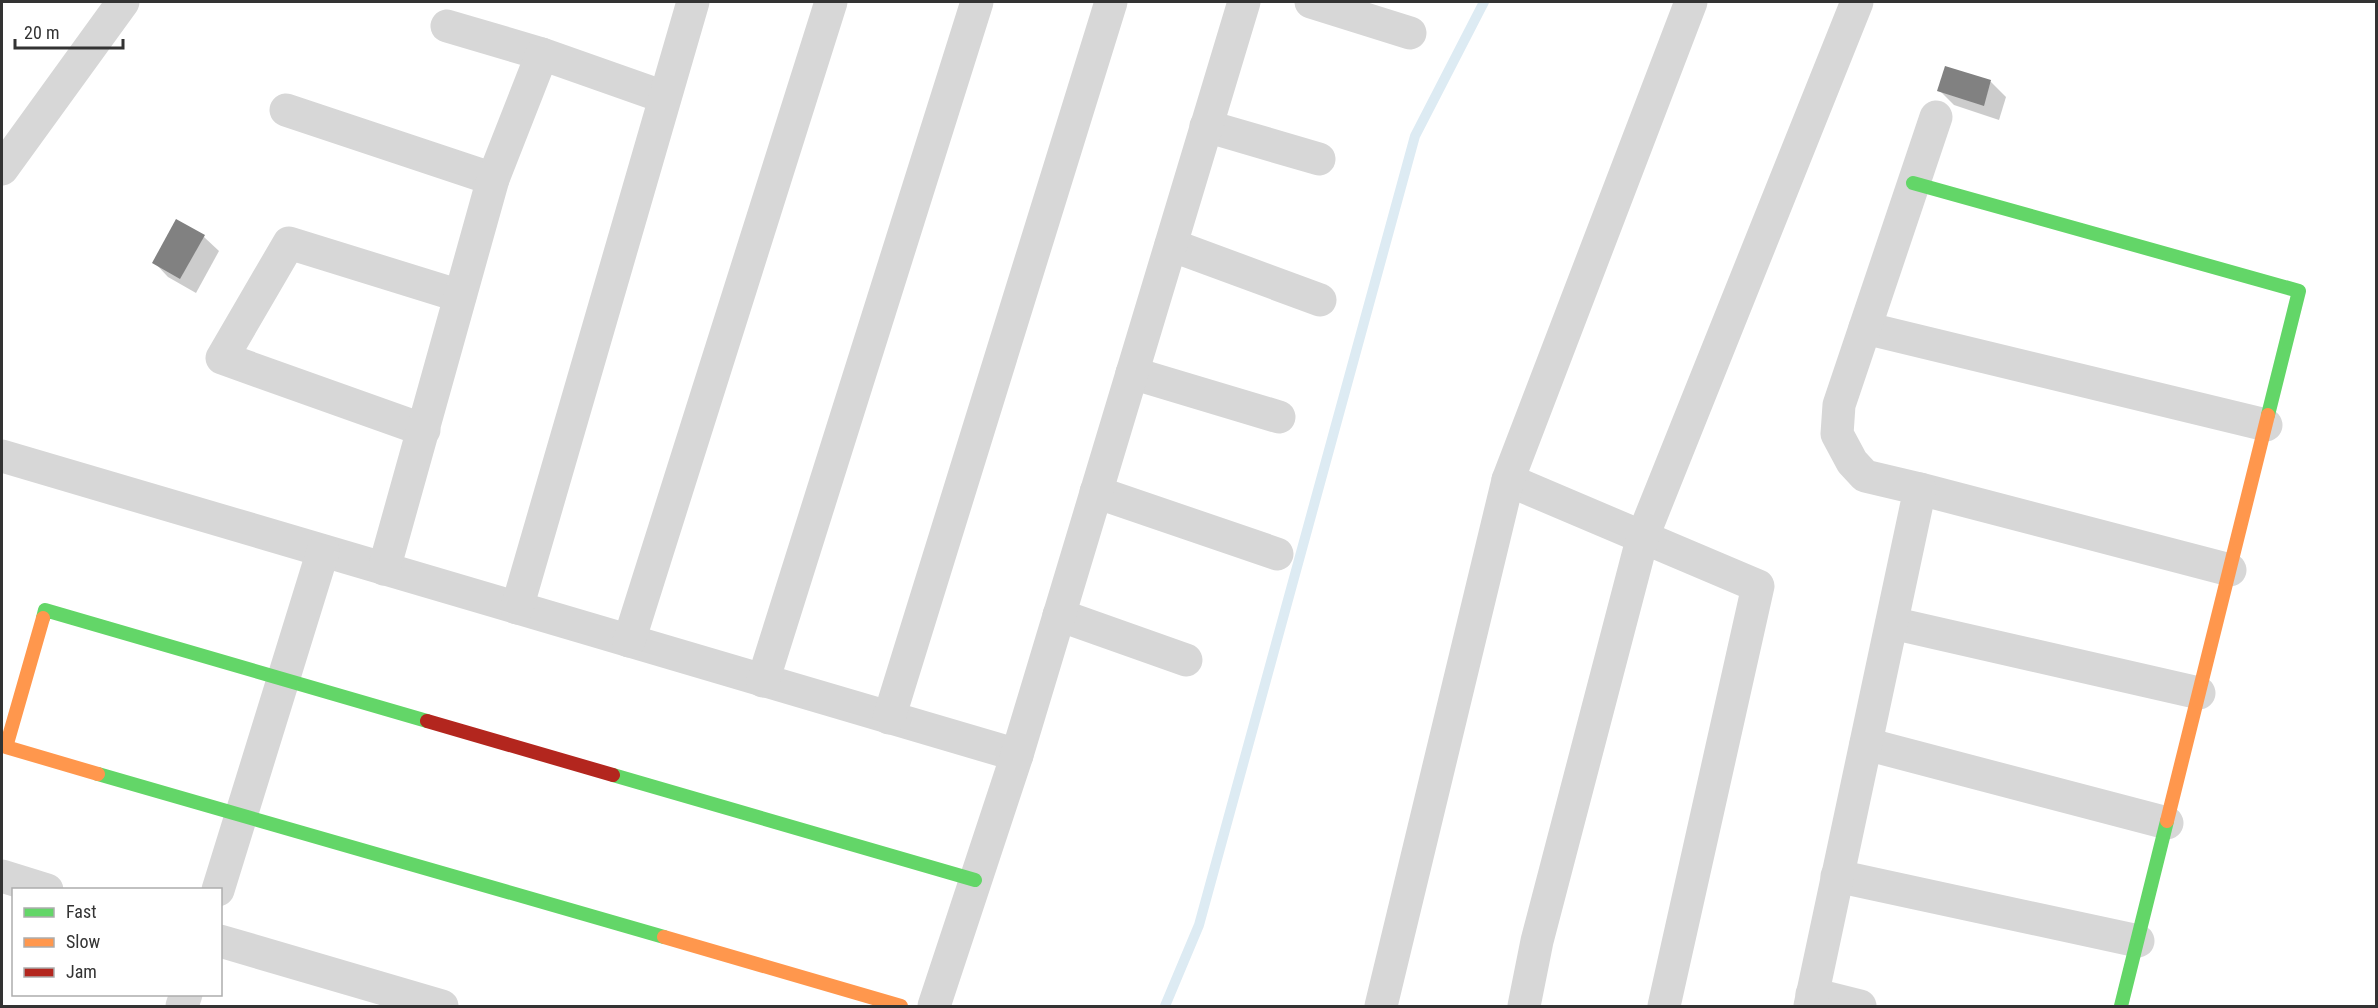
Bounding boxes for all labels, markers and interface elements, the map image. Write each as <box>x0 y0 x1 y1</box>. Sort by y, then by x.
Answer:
scale bar <box>15 12 123 50</box>
text: 20 m <box>24 22 59 43</box>
legend <box>12 888 222 996</box>
text: Fast <box>66 901 97 922</box>
text: Slow <box>66 931 101 952</box>
text: Jam <box>66 961 97 982</box>

